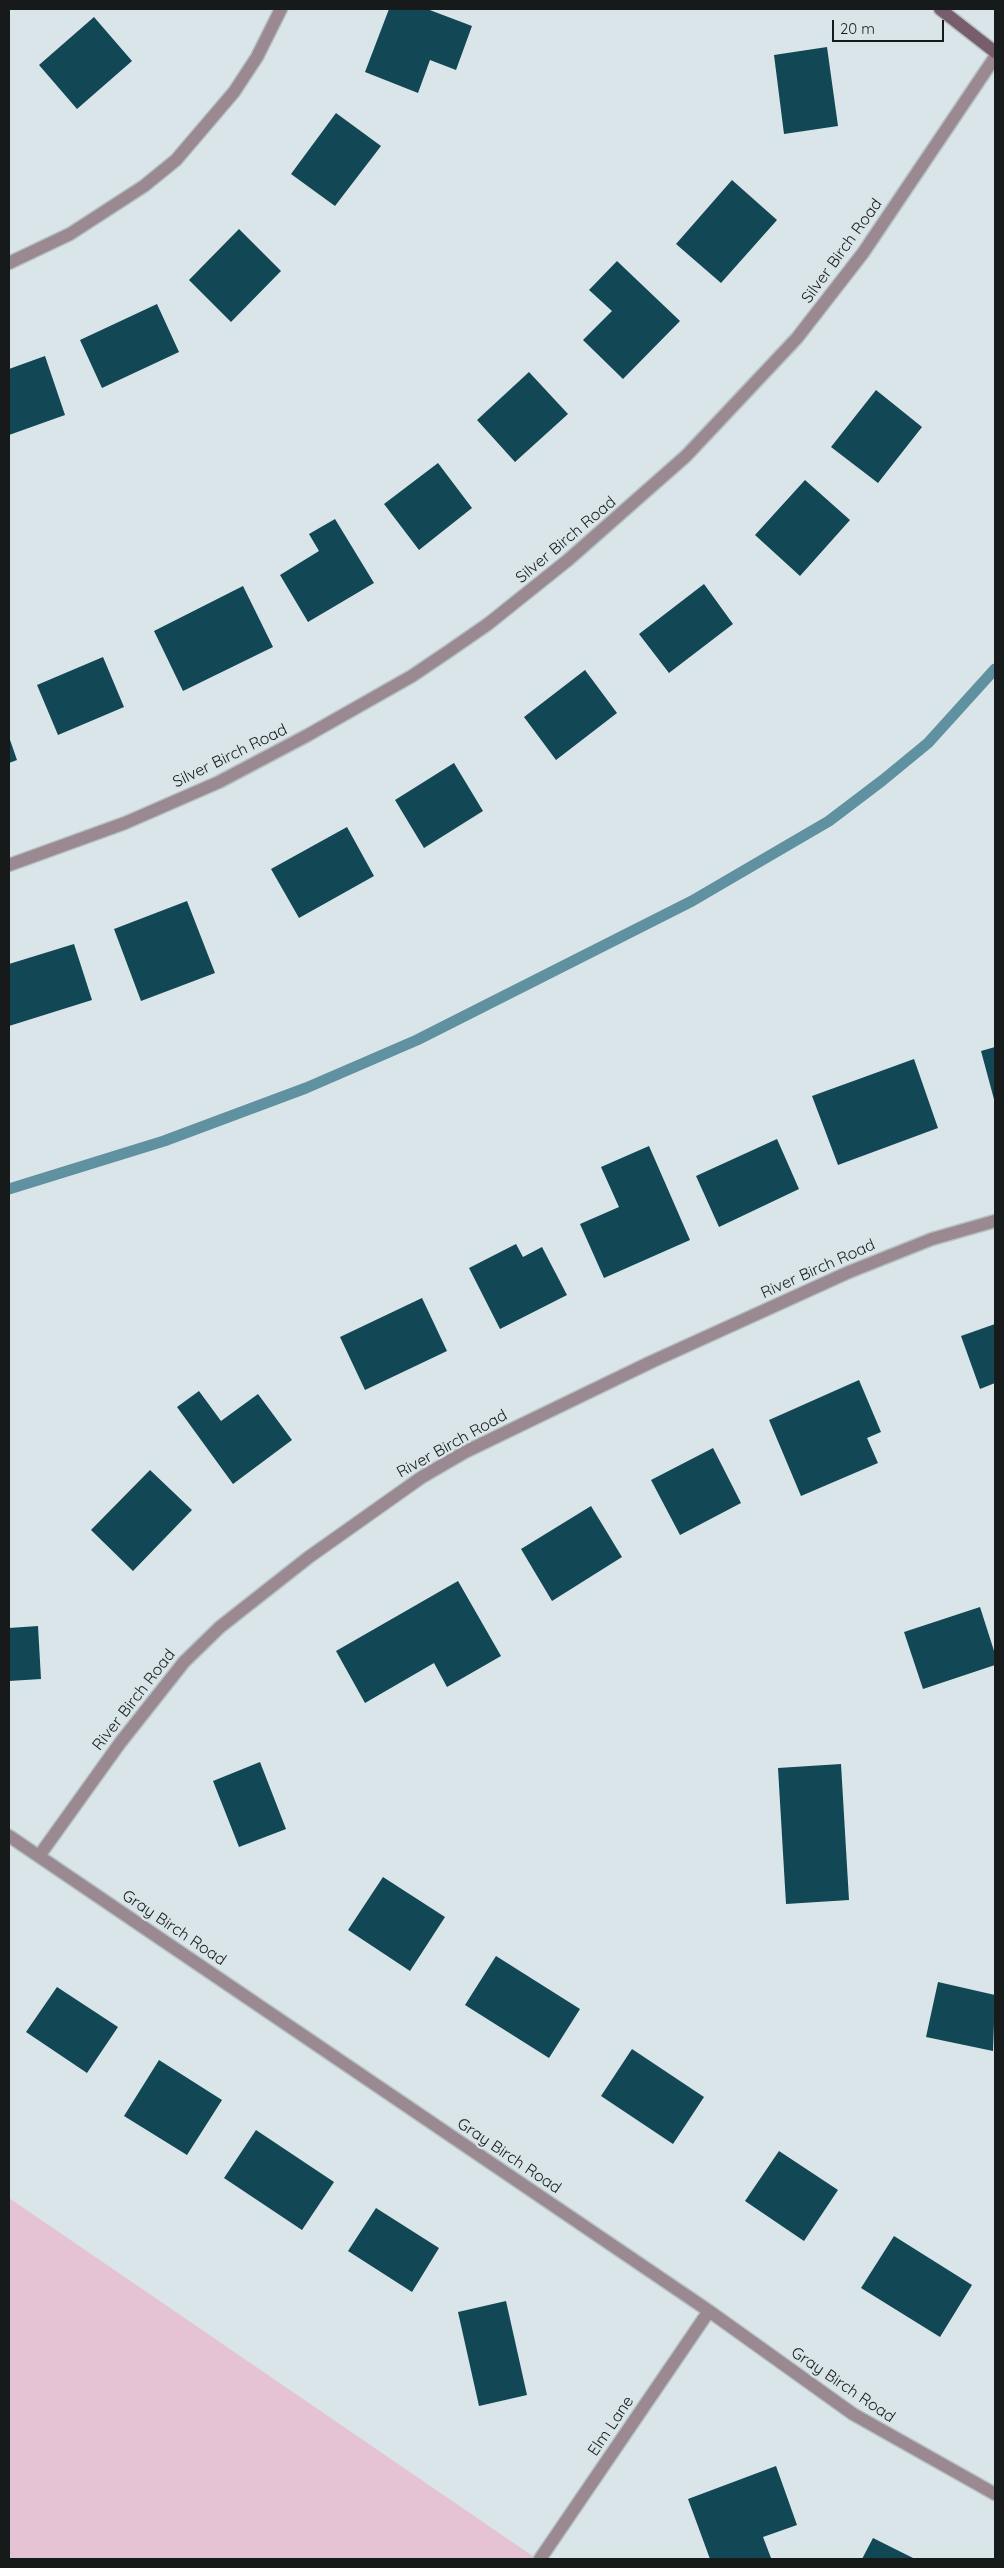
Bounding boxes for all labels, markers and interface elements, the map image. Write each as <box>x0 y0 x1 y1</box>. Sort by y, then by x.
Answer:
scale bar <box>834 10 946 42</box>
text: 20 m <box>840 19 875 38</box>
street label: Silver Birch Road <box>798 195 886 307</box>
street label: Silver Birch Road <box>512 493 620 587</box>
street label: Silver Birch Road <box>170 720 290 792</box>
street label: River Birch Road <box>758 1235 878 1303</box>
street label: River Birch Road <box>393 1406 511 1482</box>
street label: River Birch Road <box>89 1646 179 1754</box>
street label: Gray Birch Road <box>118 1886 230 1970</box>
street label: Gray Birch Road <box>453 2114 565 2198</box>
street label: Gray Birch Road <box>787 2343 899 2427</box>
street label: Elm Lane <box>584 2392 638 2460</box>

